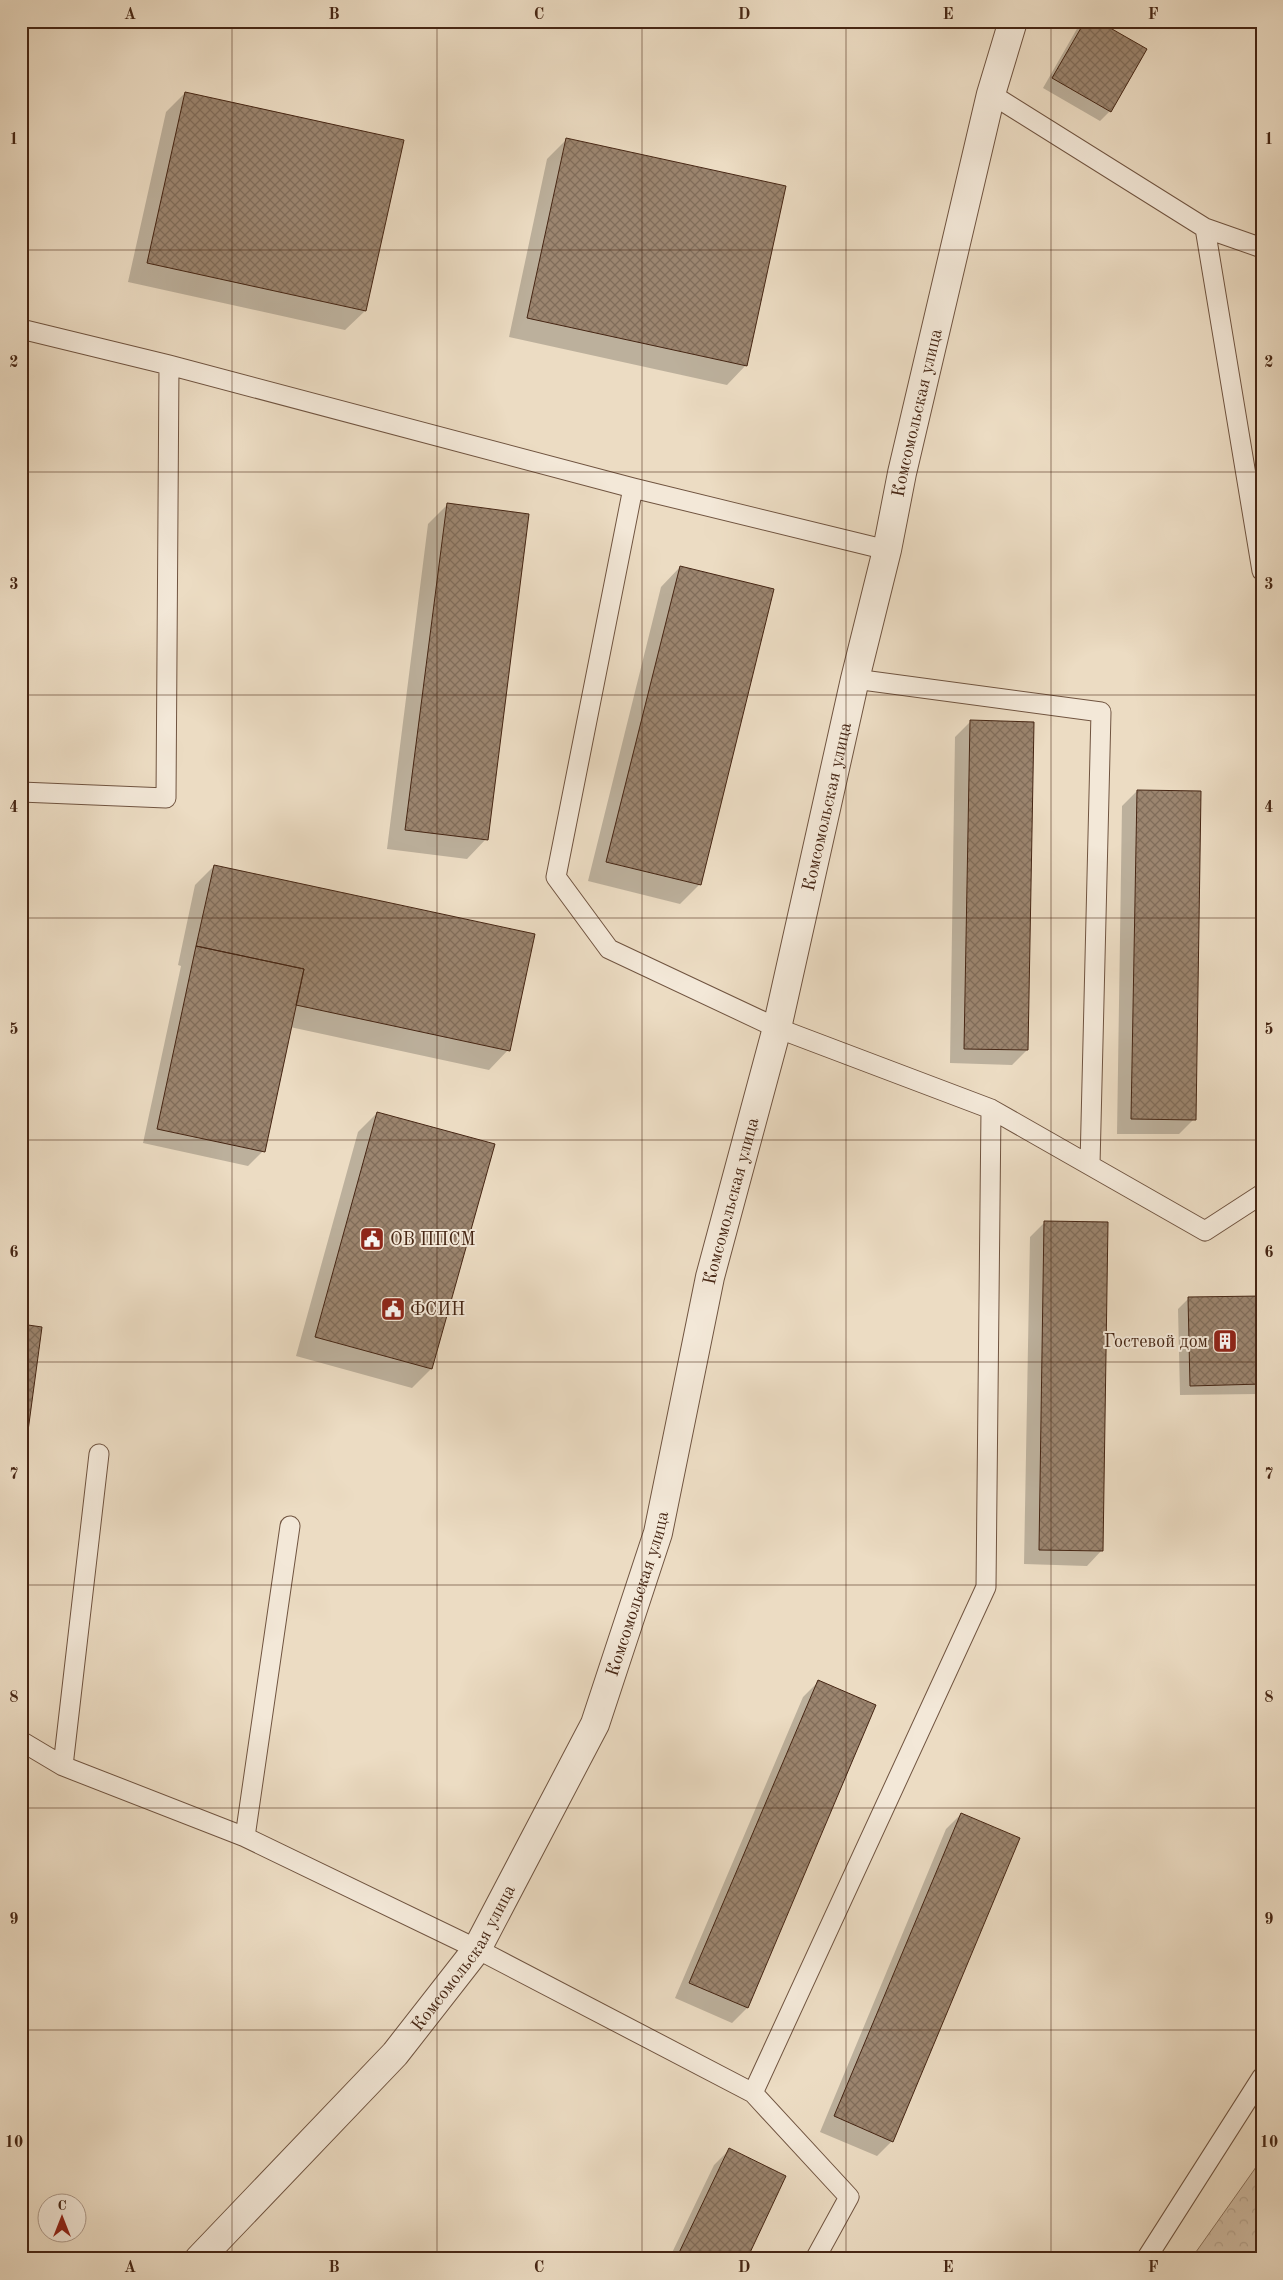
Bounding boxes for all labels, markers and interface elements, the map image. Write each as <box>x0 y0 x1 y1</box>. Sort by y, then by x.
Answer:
text: A <box>124 7 136 23</box>
text: B <box>328 7 340 23</box>
text: C <box>534 7 544 23</box>
text: D <box>738 7 750 23</box>
text: E <box>942 7 954 23</box>
text: F <box>1148 7 1159 23</box>
text: 1 <box>9 132 19 148</box>
text: 1 <box>1264 132 1274 148</box>
street label: Комсомольская улица <box>890 327 946 499</box>
text: 2 <box>9 355 19 371</box>
text: 2 <box>1264 355 1274 371</box>
text: 3 <box>9 577 19 593</box>
text: 3 <box>1264 577 1274 593</box>
street label: Комсомольская улица <box>800 721 855 893</box>
text: 4 <box>9 800 19 816</box>
text: 4 <box>1264 800 1274 816</box>
text: 5 <box>9 1022 19 1038</box>
text: 5 <box>1264 1022 1274 1038</box>
street label: Комсомольская улица <box>701 1116 763 1286</box>
public building icon: ОВ ППСМ <box>359 1226 385 1252</box>
place label: ОВ ППСМ <box>390 1231 476 1249</box>
text: 6 <box>9 1245 19 1261</box>
text: 6 <box>1264 1245 1274 1261</box>
public building icon: ФСИН <box>380 1296 406 1322</box>
place label: ФСИН <box>410 1301 465 1319</box>
building icon: Гостевой дом <box>1212 1328 1238 1354</box>
place label: Гостевой дом <box>1104 1333 1208 1351</box>
text: 7 <box>9 1467 19 1483</box>
text: 7 <box>1264 1467 1274 1483</box>
street label: Комсомольская улица <box>603 1510 672 1679</box>
text: 8 <box>9 1690 19 1706</box>
text: 8 <box>1264 1690 1274 1706</box>
street label: Комсомольская улица <box>409 1882 519 2035</box>
text: 9 <box>9 1912 19 1928</box>
text: 9 <box>1264 1912 1274 1928</box>
text: 10 <box>5 2135 23 2151</box>
text: 10 <box>1260 2135 1278 2151</box>
north arrow <box>38 2192 88 2242</box>
text: С <box>57 2199 67 2213</box>
text: A <box>124 2260 136 2276</box>
text: B <box>328 2260 340 2276</box>
text: C <box>534 2260 544 2276</box>
text: D <box>738 2260 750 2276</box>
text: E <box>942 2260 954 2276</box>
text: F <box>1148 2260 1159 2276</box>

